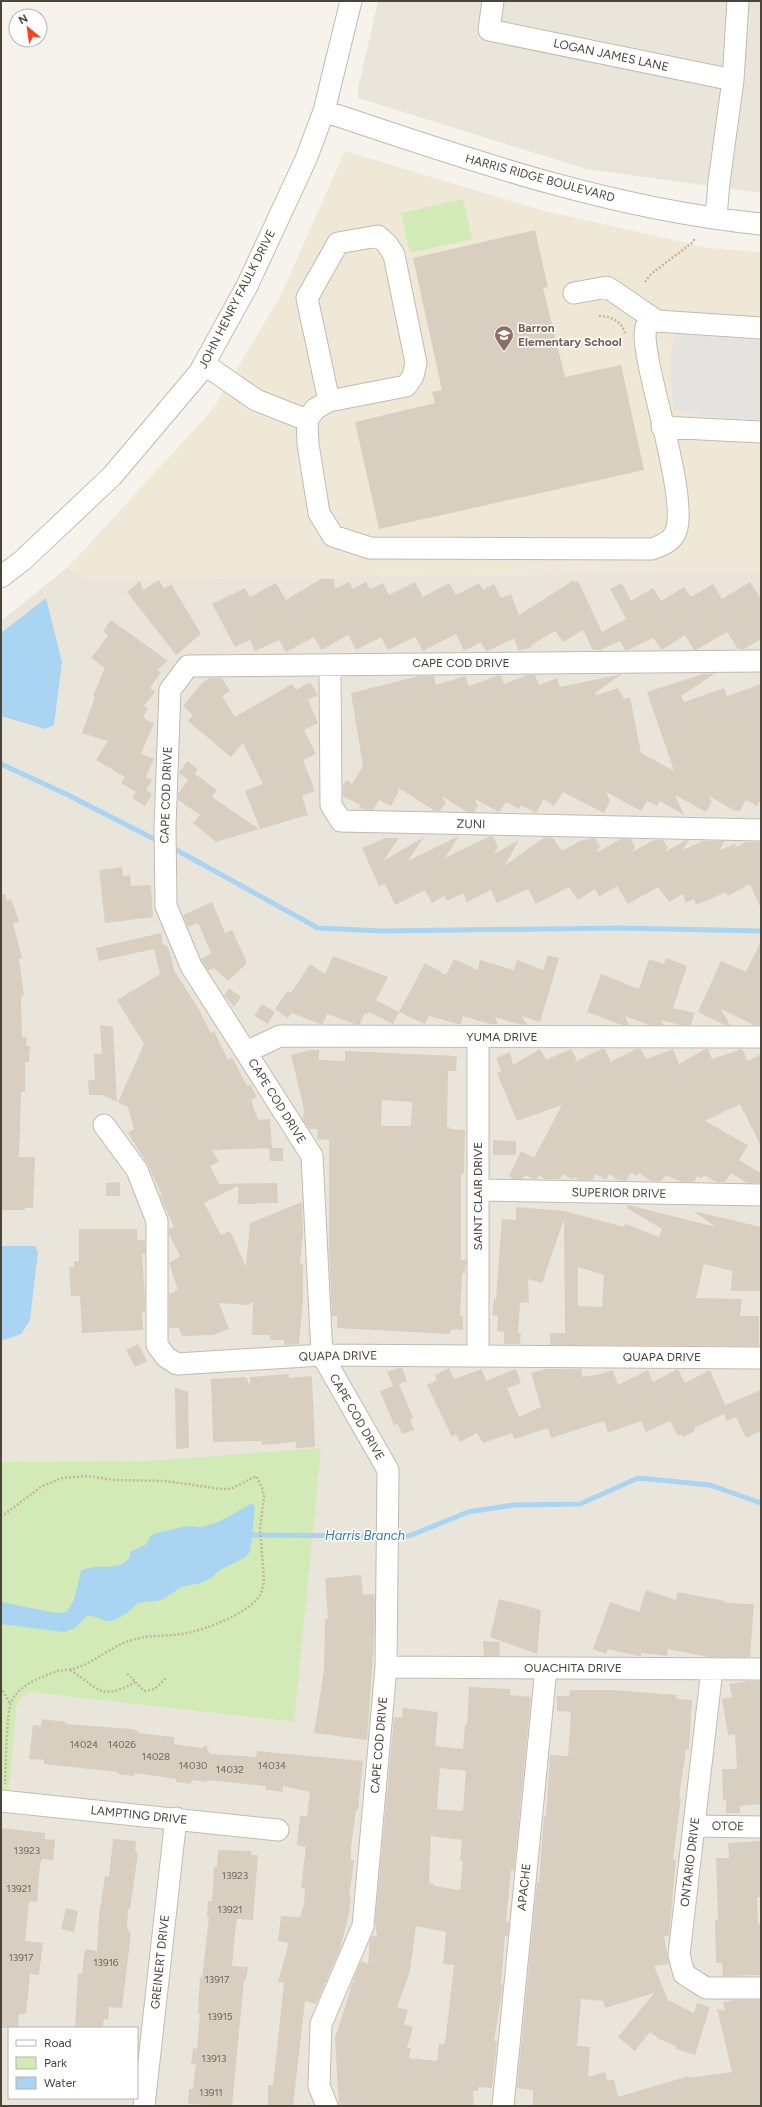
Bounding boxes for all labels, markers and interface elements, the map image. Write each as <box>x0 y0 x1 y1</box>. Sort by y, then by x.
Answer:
north arrow <box>8 8 48 48</box>
text: N <box>17 12 30 27</box>
street label: LOGAN JAMES LANE <box>552 36 670 74</box>
street label: HARRIS RIDGE BOULEVARD <box>464 151 616 205</box>
street label: JOHN HENRY FAULK DRIVE <box>196 227 278 371</box>
place label: Barron Elementary School <box>518 321 622 349</box>
school or university icon: Barron Elementary School <box>493 324 515 352</box>
street label: CAPE COD DRIVE <box>412 656 510 670</box>
street label: CAPE COD DRIVE <box>157 746 175 844</box>
street label: ZUNI <box>457 817 485 831</box>
street label: YUMA DRIVE <box>466 1030 538 1044</box>
street label: CAPE COD DRIVE <box>245 1056 309 1146</box>
street label: SAINT CLAIR DRIVE <box>471 1142 485 1250</box>
street label: SUPERIOR DRIVE <box>571 1185 667 1201</box>
street label: QUAPA DRIVE <box>299 1348 377 1364</box>
street label: QUAPA DRIVE <box>623 1350 701 1364</box>
street label: CAPE COD DRIVE <box>327 1371 387 1463</box>
water label: Harris Branch <box>325 1528 405 1543</box>
street label: OUACHITA DRIVE <box>524 1661 622 1675</box>
street label: CAPE COD DRIVE <box>368 1696 390 1794</box>
house number: 14024 <box>70 1738 98 1751</box>
house number: 14026 <box>108 1738 136 1751</box>
house number: 14028 <box>142 1750 170 1763</box>
house number: 14030 <box>179 1759 207 1772</box>
house number: 14034 <box>258 1759 286 1772</box>
house number: 14032 <box>216 1763 244 1776</box>
street label: LAMPTING DRIVE <box>90 1803 188 1827</box>
street label: ONTARIO DRIVE <box>678 1816 702 1908</box>
street label: OTOE <box>712 1819 744 1833</box>
house number: 13923 <box>14 1844 40 1857</box>
street label: APACHE <box>515 1863 533 1911</box>
house number: 13923 <box>222 1869 248 1882</box>
house number: 13921 <box>7 1882 31 1895</box>
house number: 13921 <box>218 1903 242 1916</box>
street label: GREINERT DRIVE <box>148 1914 172 2010</box>
house number: 13917 <box>9 1951 34 1964</box>
house number: 13916 <box>93 1956 119 1969</box>
house number: 13917 <box>205 1973 230 1986</box>
house number: 13915 <box>207 2010 233 2023</box>
legend <box>8 2027 138 2099</box>
text: Road <box>44 2036 72 2050</box>
house number: 13913 <box>202 2052 226 2065</box>
text: Park <box>44 2056 67 2070</box>
text: Water <box>44 2076 76 2090</box>
house number: 13911 <box>199 2086 223 2099</box>

